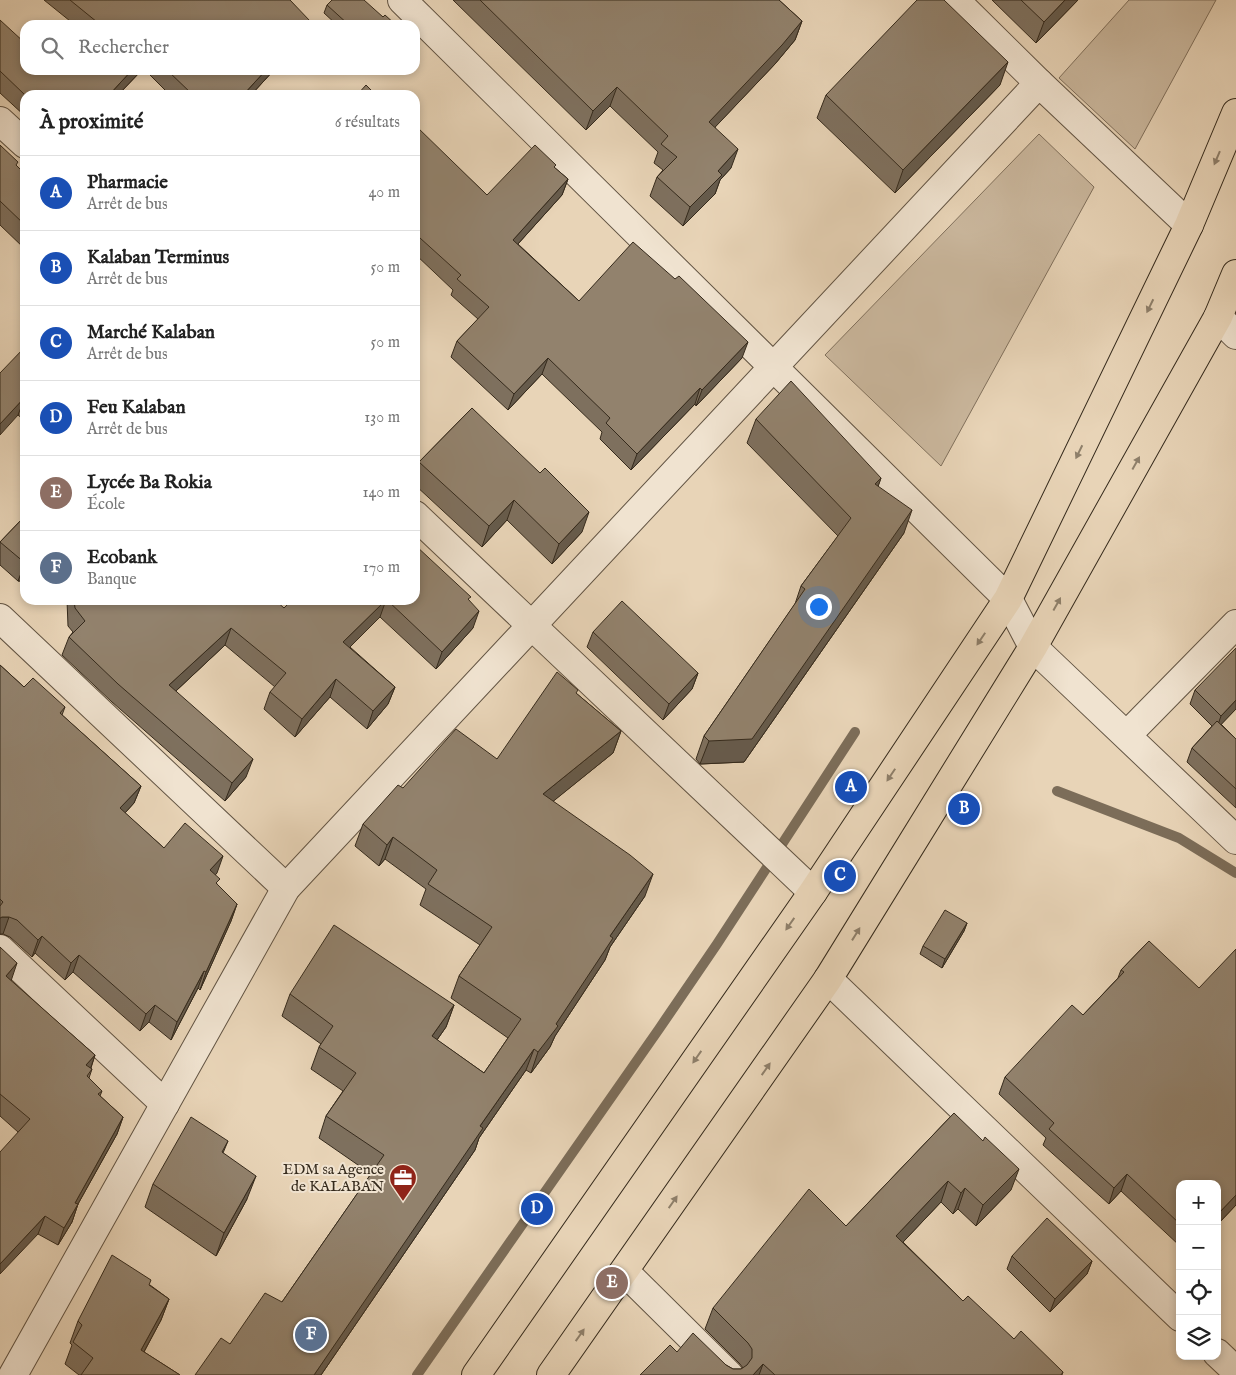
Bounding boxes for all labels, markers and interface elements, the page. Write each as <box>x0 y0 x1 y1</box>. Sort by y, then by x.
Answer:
search box <box>20 20 420 75</box>
icon: search <box>38 34 66 62</box>
text: Rechercher <box>78 36 169 60</box>
text: À proximité <box>40 109 143 136</box>
text: 6 résultats <box>335 113 400 133</box>
one-way arrow <box>1213 151 1221 165</box>
text: Pharmacie <box>87 171 168 195</box>
text: A <box>51 183 61 203</box>
text: 40 m <box>368 183 400 203</box>
text: Arrêt de bus <box>87 195 168 215</box>
text: Kalaban Terminus <box>87 246 229 270</box>
text: B <box>51 258 61 278</box>
text: 50 m <box>371 258 400 278</box>
text: Arrêt de bus <box>87 270 168 290</box>
one-way arrow <box>1146 298 1154 313</box>
text: Marché Kalaban <box>87 321 215 345</box>
text: C <box>50 333 62 353</box>
text: 50 m <box>371 333 400 353</box>
text: Arrêt de bus <box>87 345 168 365</box>
text: Feu Kalaban <box>87 396 186 420</box>
text: D <box>50 408 62 428</box>
text: 130 m <box>364 408 400 428</box>
text: Arrêt de bus <box>87 420 168 440</box>
one-way arrow <box>1075 445 1083 459</box>
one-way arrow <box>1132 456 1141 469</box>
text: Lycée Ba Rokia <box>87 471 212 495</box>
text: E <box>50 483 62 503</box>
text: 140 m <box>362 483 400 503</box>
text: École <box>87 495 125 515</box>
text: Ecobank <box>87 546 157 570</box>
text: F <box>51 558 61 578</box>
text: 170 m <box>363 558 400 578</box>
text: Banque <box>87 570 137 590</box>
your location <box>806 594 832 620</box>
one-way arrow <box>1053 597 1061 612</box>
one-way arrow <box>976 633 986 646</box>
pin: A <box>835 768 867 806</box>
one-way arrow <box>886 768 896 781</box>
pin: B <box>948 790 980 828</box>
pin: C <box>824 857 856 895</box>
one-way arrow <box>785 917 796 930</box>
one-way arrow <box>851 927 861 940</box>
one-way arrow <box>692 1050 702 1064</box>
one-way arrow <box>761 1062 771 1076</box>
place label: EDM sa Agence de KALABAN <box>283 1160 384 1196</box>
office icon: EDM sa Agence de KALABAN <box>388 1163 418 1202</box>
map controls <box>1176 1180 1221 1360</box>
button: + <box>1176 1180 1221 1225</box>
pin: D <box>521 1190 553 1228</box>
one-way arrow <box>668 1196 678 1209</box>
button: − <box>1176 1225 1221 1270</box>
pin: E <box>596 1264 628 1302</box>
button: locate <box>1176 1270 1221 1315</box>
button: layers <box>1176 1315 1221 1360</box>
pin: F <box>295 1316 327 1354</box>
one-way arrow <box>575 1328 585 1342</box>

